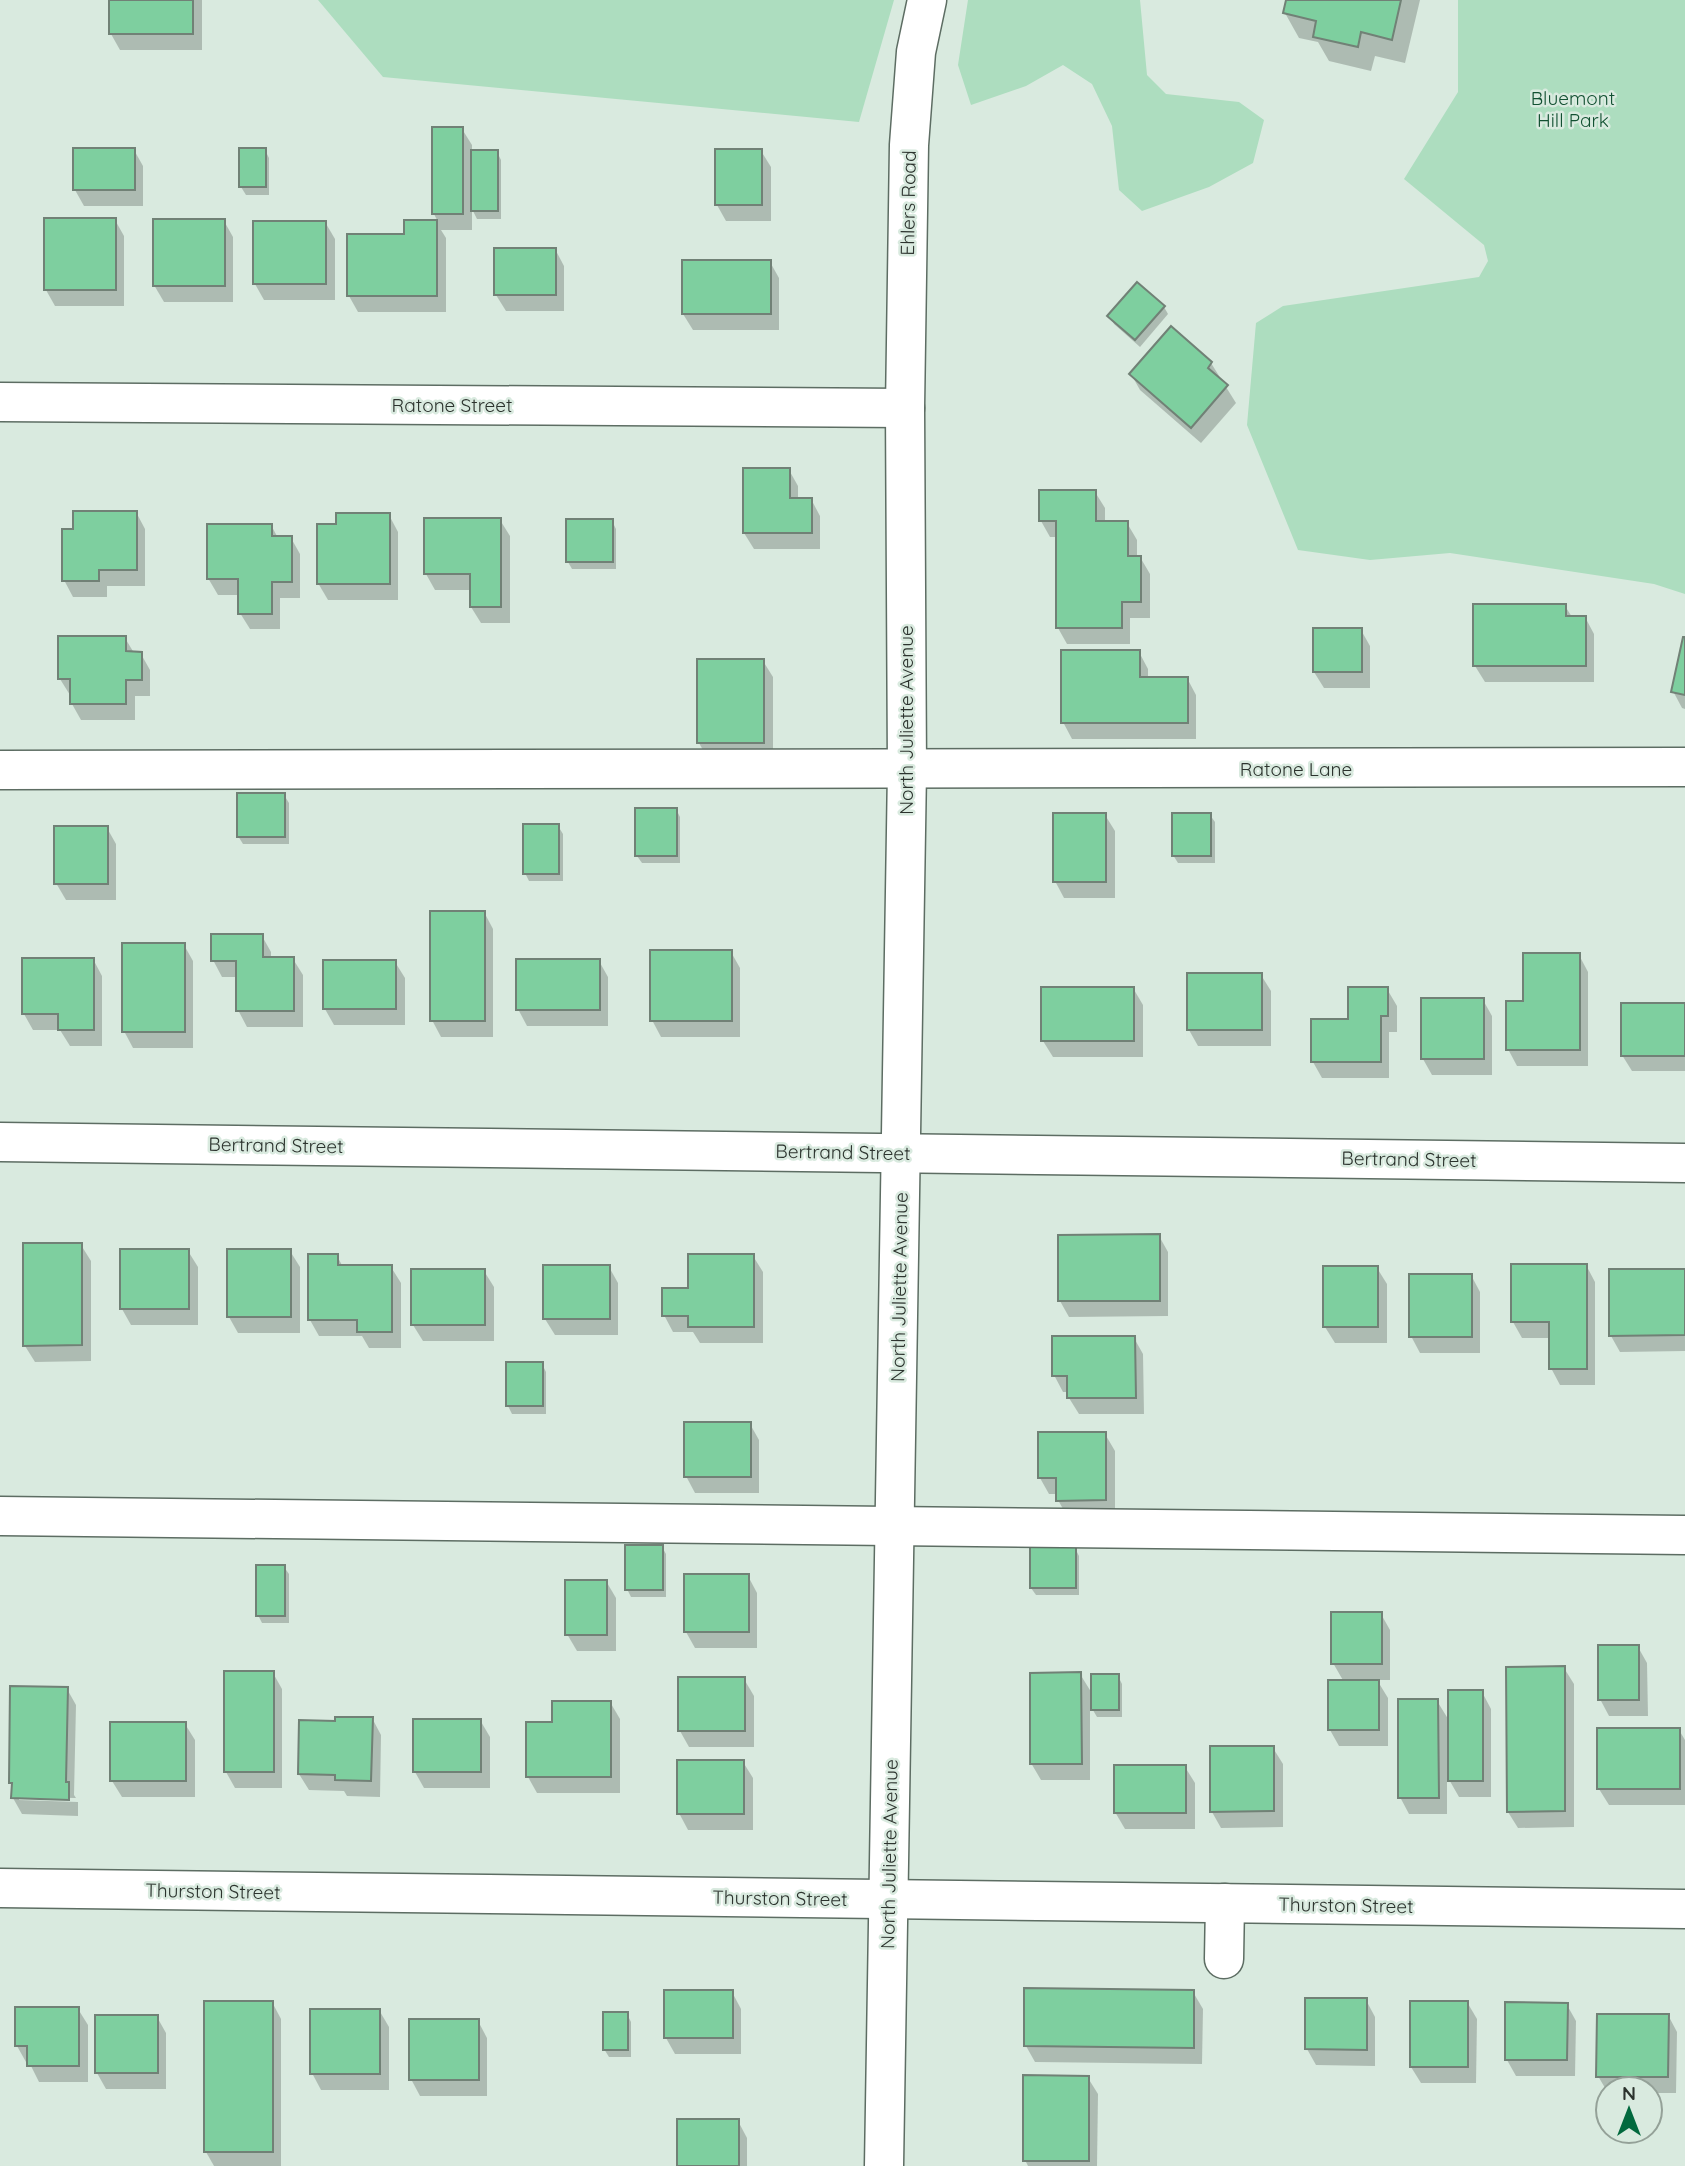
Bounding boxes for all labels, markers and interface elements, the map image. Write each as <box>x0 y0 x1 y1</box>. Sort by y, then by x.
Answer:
park label: Bluemont Hill Park <box>1531 86 1615 132</box>
street label: Ehlers Road <box>895 150 921 256</box>
street label: Ratone Street <box>392 393 512 417</box>
street label: North Juliette Avenue <box>894 625 918 815</box>
street label: Ratone Lane <box>1240 757 1352 781</box>
street label: Bertrand Street <box>208 1132 344 1158</box>
street label: Bertrand Street <box>775 1139 911 1165</box>
street label: Bertrand Street <box>1341 1146 1477 1172</box>
street label: North Juliette Avenue <box>885 1192 913 1382</box>
street label: North Juliette Avenue <box>875 1759 903 1949</box>
street label: Thurston Street <box>145 1878 281 1904</box>
street label: Thurston Street <box>712 1885 848 1911</box>
street label: Thurston Street <box>1278 1892 1414 1918</box>
north arrow <box>1594 2075 1664 2145</box>
text: N <box>1622 2081 1636 2105</box>

